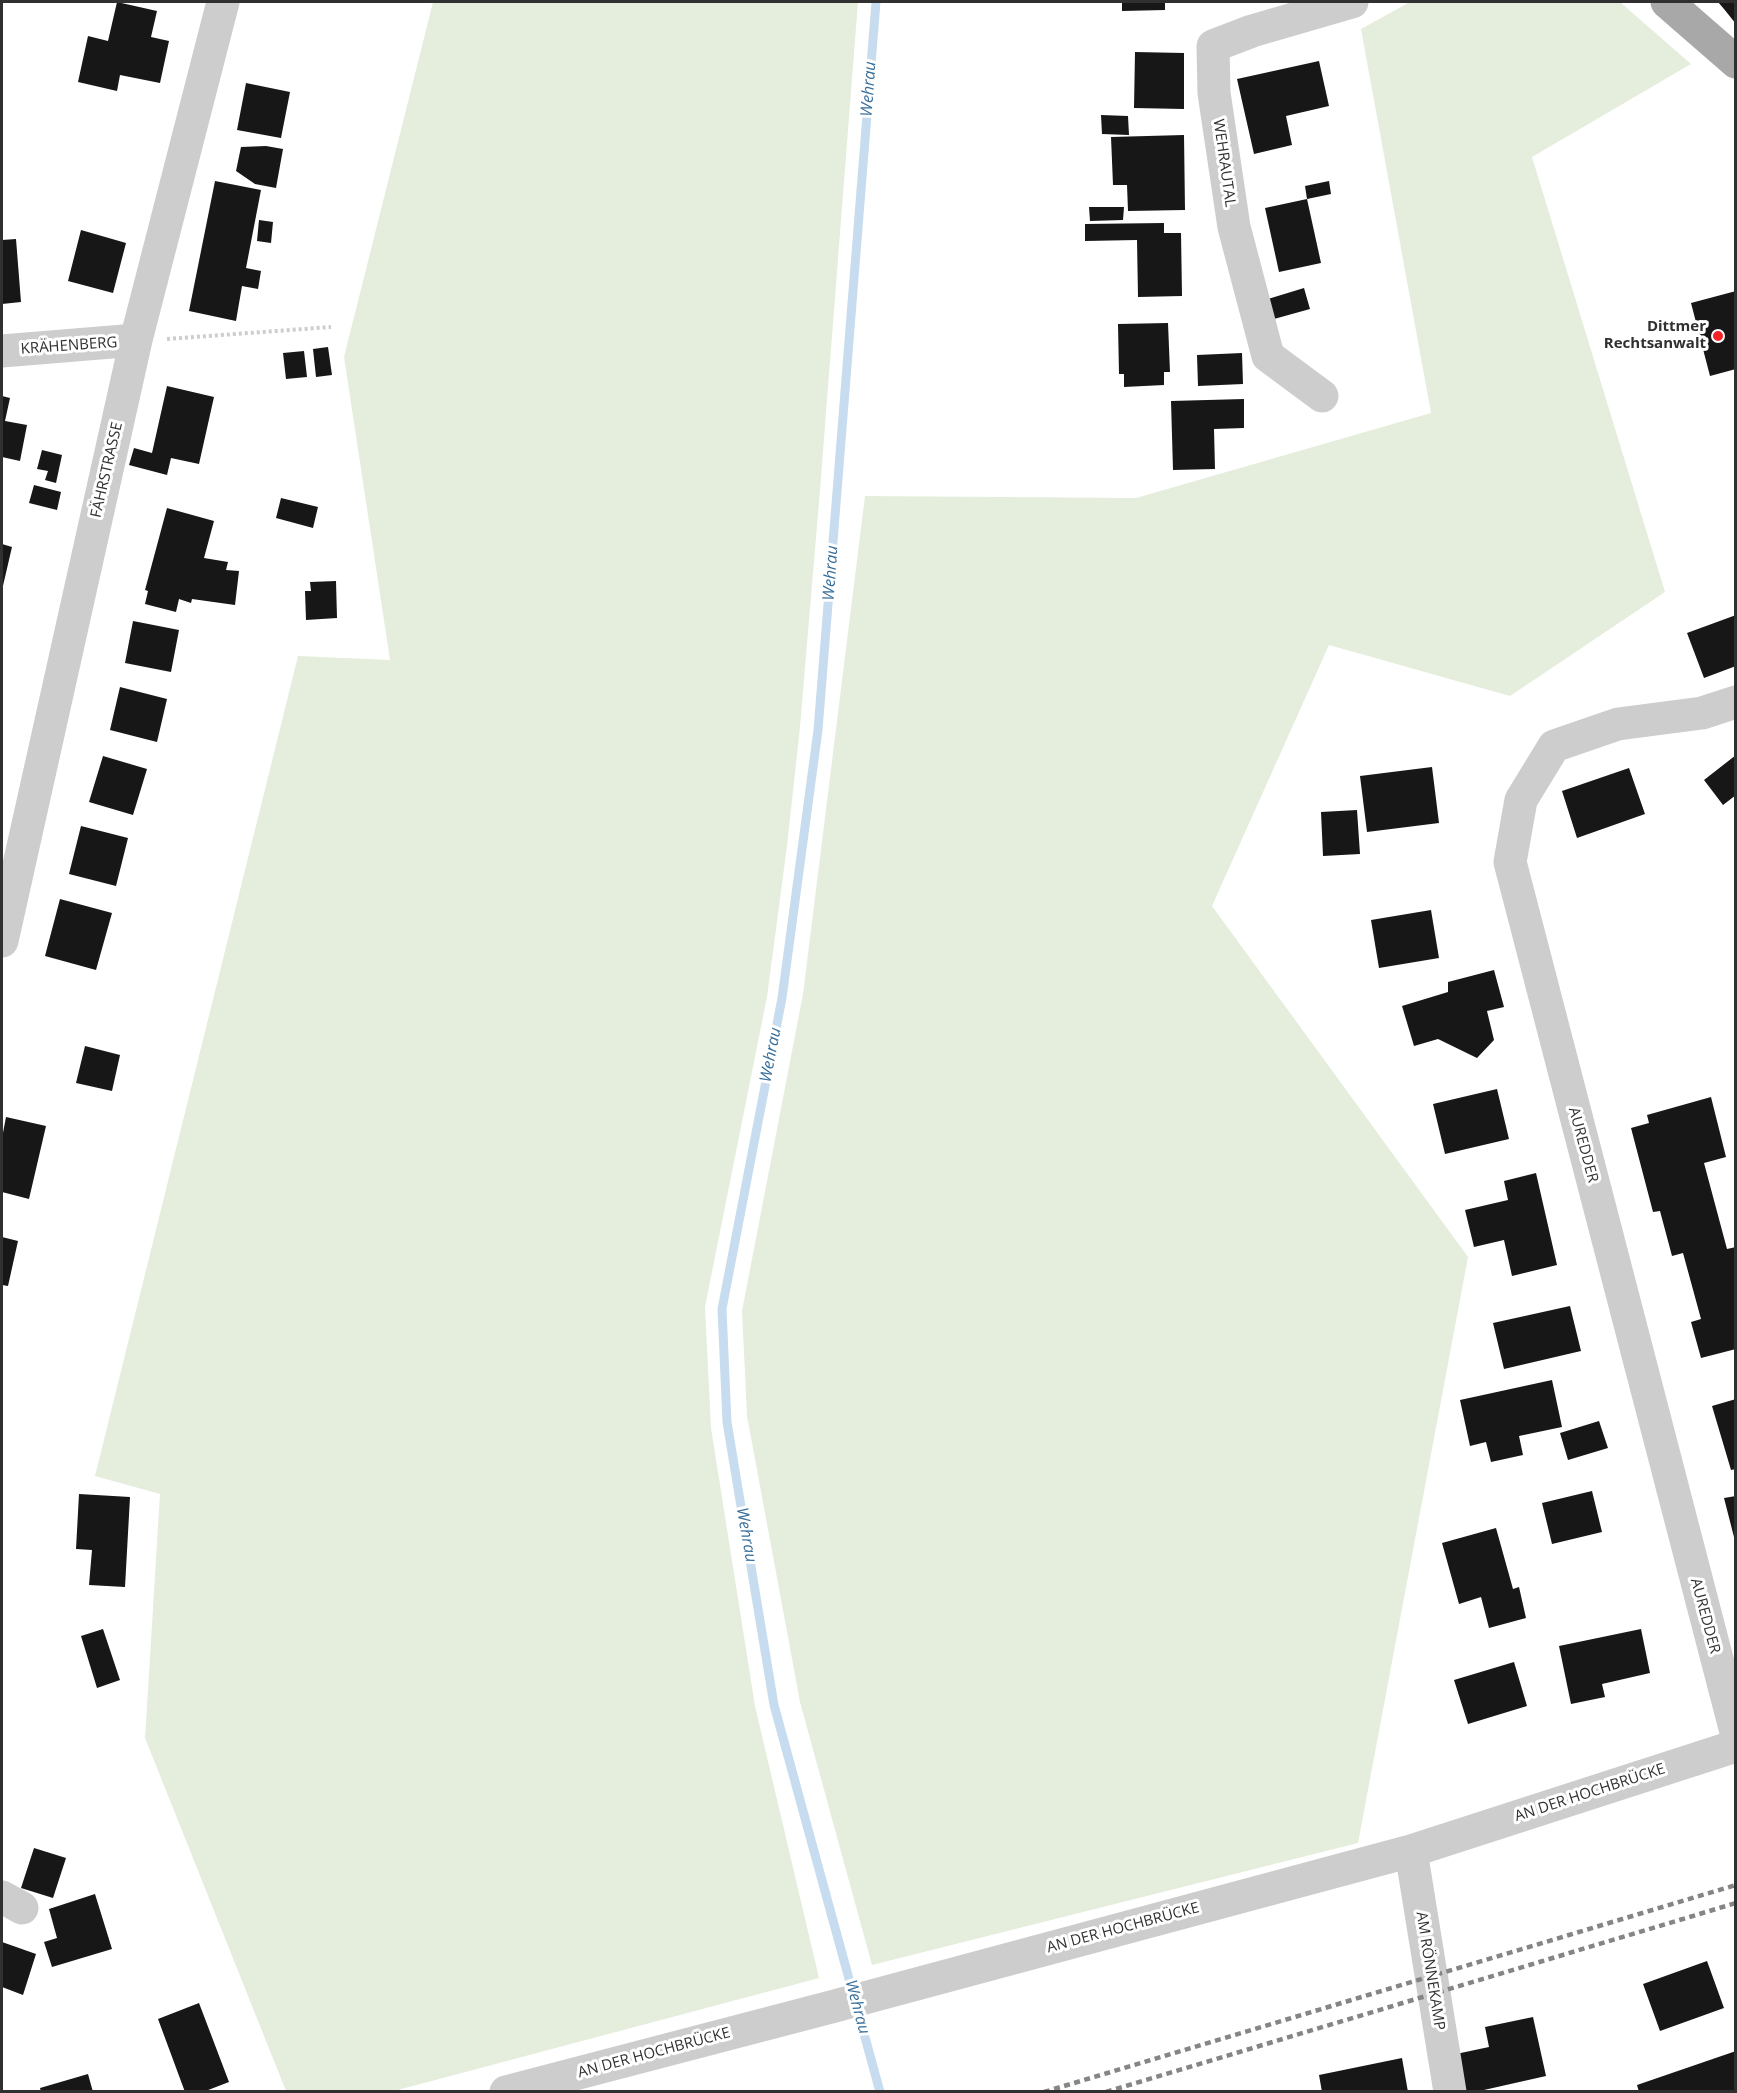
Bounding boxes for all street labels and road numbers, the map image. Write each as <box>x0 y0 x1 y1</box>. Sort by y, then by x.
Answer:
street label: WEHRAUTAL <box>1209 118 1239 208</box>
street label: KRÄHENBERG <box>20 334 118 358</box>
street label: FÄHRSTRASSE <box>87 420 127 520</box>
street label: AUREDDER <box>1564 1105 1602 1185</box>
street label: AUREDDER <box>1686 1576 1724 1656</box>
street label: AN DER HOCHBRÜCKE <box>1512 1760 1668 1826</box>
street label: AN DER HOCHBRÜCKE <box>1045 1899 1201 1957</box>
street label: AM RÖNNEKAMP <box>1412 1910 1448 2032</box>
street label: AN DER HOCHBRÜCKE <box>576 2024 732 2082</box>

